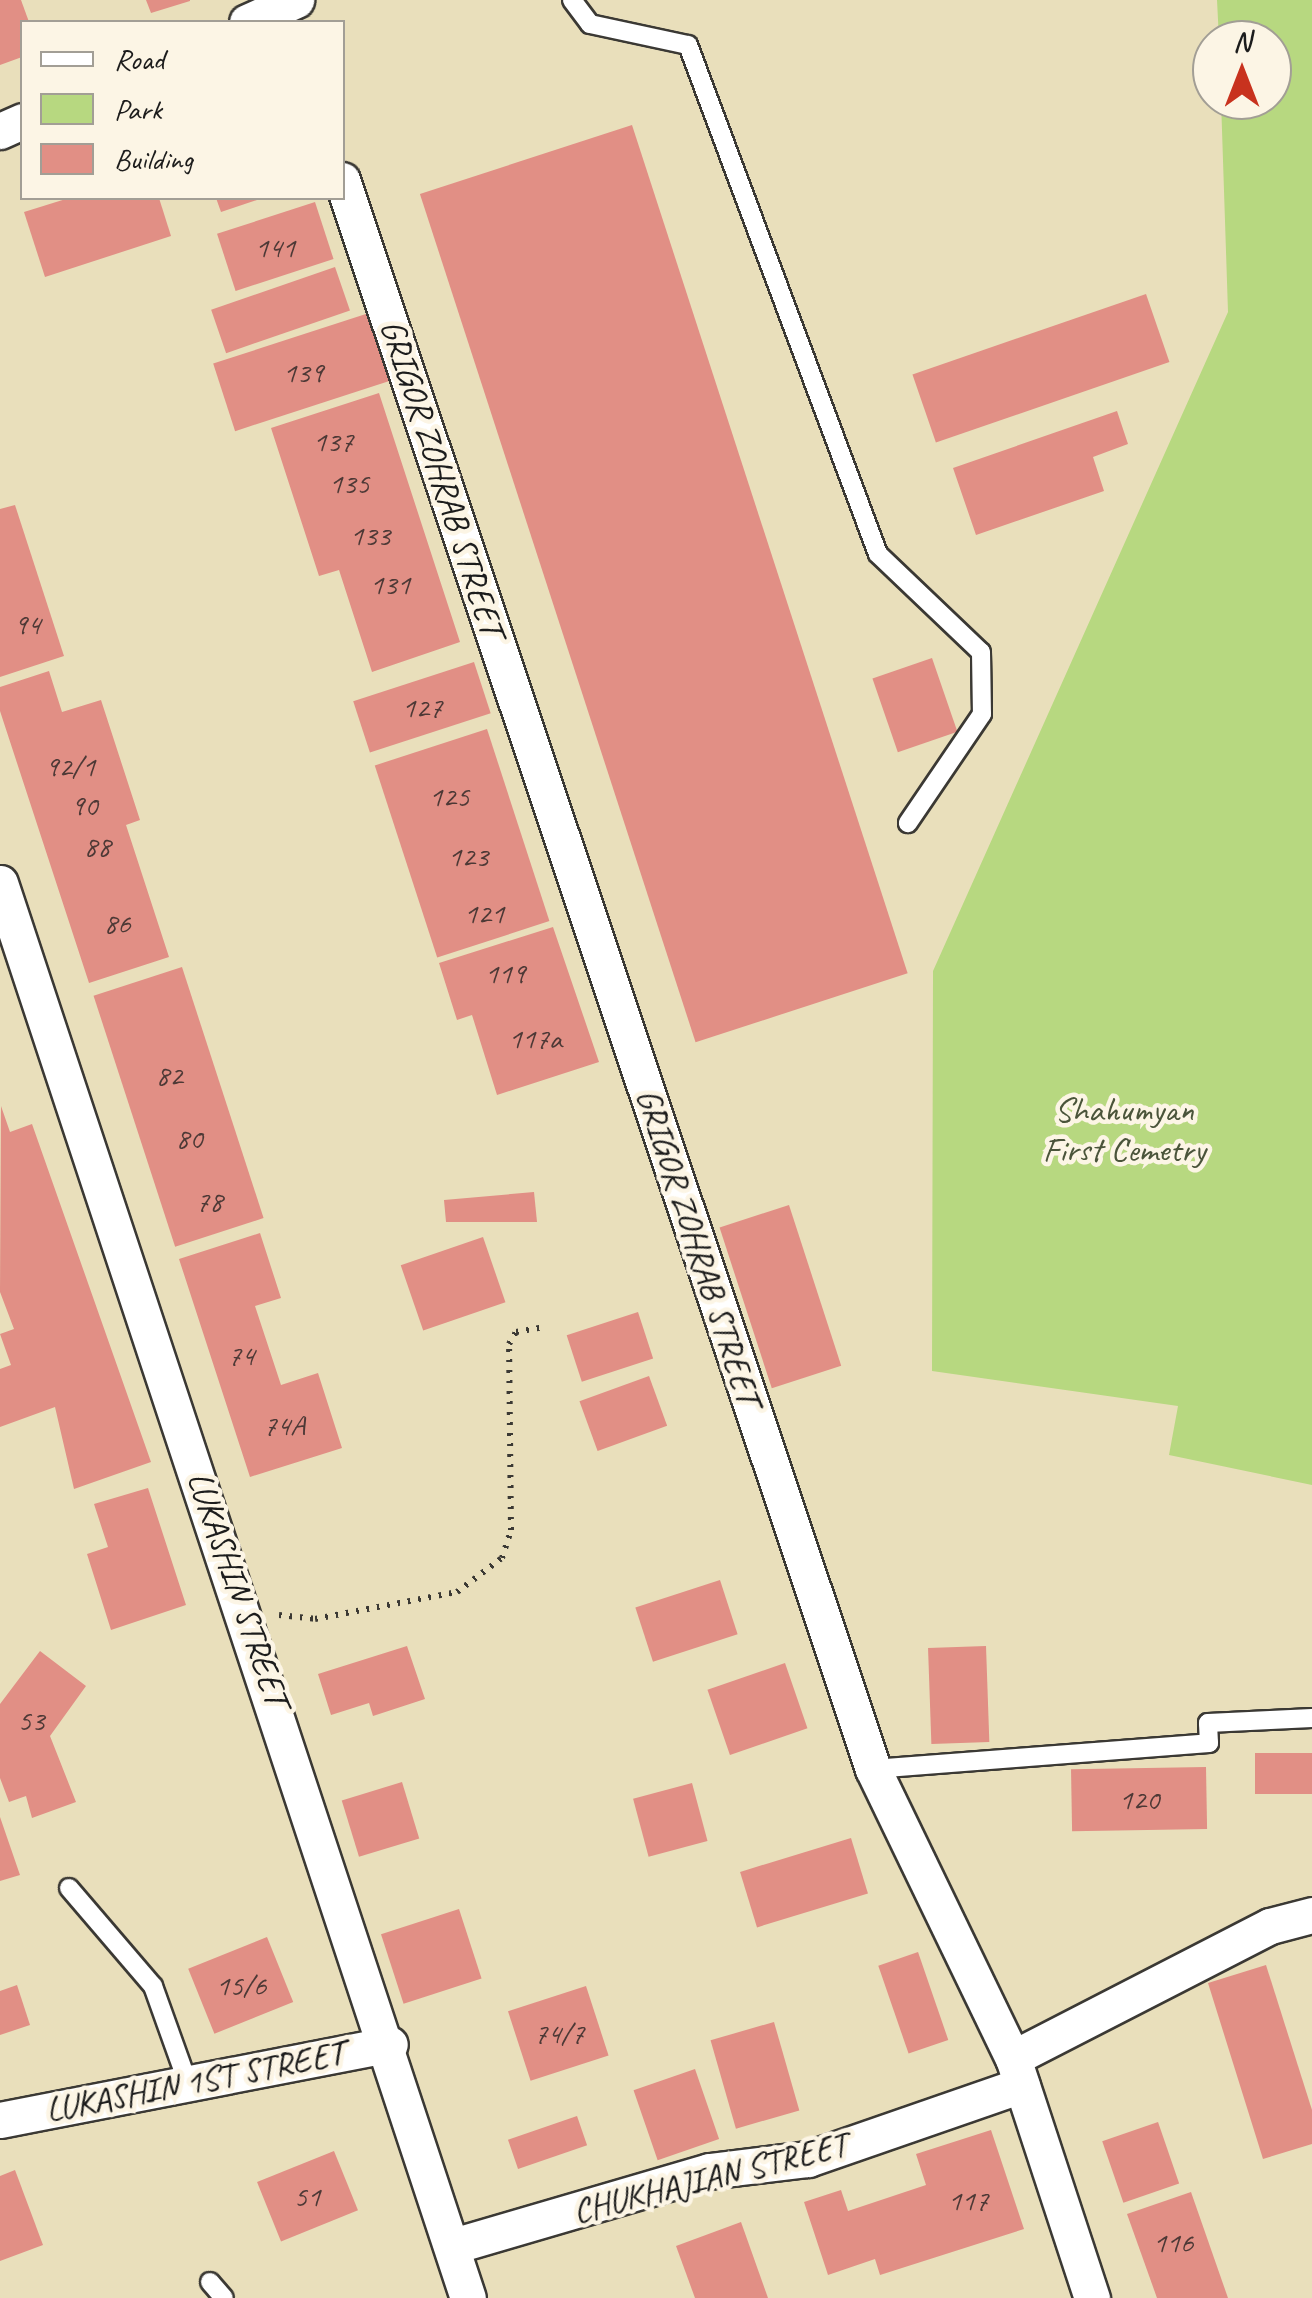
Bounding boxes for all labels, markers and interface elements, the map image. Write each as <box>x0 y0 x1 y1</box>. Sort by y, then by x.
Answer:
legend <box>20 20 345 200</box>
north arrow <box>1192 20 1292 120</box>
text: N <box>1233 24 1251 59</box>
text: Road <box>114 40 164 78</box>
text: Park <box>114 90 162 128</box>
text: Building <box>114 140 193 178</box>
house number: 141 <box>255 229 295 265</box>
street label: GRIGOR ZOHRAB STREET <box>371 315 513 641</box>
house number: 139 <box>283 354 323 390</box>
house number: 137 <box>313 423 353 459</box>
house number: 135 <box>329 465 369 501</box>
house number: 133 <box>350 517 390 553</box>
house number: 131 <box>370 566 410 602</box>
house number: 94 <box>14 606 40 642</box>
house number: 127 <box>402 689 442 725</box>
house number: 92/1 <box>45 748 95 784</box>
house number: 125 <box>429 778 469 814</box>
house number: 90 <box>71 787 97 823</box>
house number: 88 <box>84 828 110 864</box>
house number: 123 <box>448 838 488 874</box>
house number: 121 <box>464 895 504 931</box>
house number: 86 <box>104 905 130 941</box>
house number: 119 <box>485 955 525 991</box>
house number: 117a <box>508 1020 562 1056</box>
house number: 82 <box>156 1057 182 1093</box>
street label: GRIGOR ZOHRAB STREET <box>627 1084 769 1410</box>
park label: Shahumyan First Cemetry <box>1043 1089 1205 1171</box>
house number: 80 <box>176 1120 202 1156</box>
house number: 78 <box>196 1183 222 1219</box>
house number: 74 <box>228 1337 254 1373</box>
house number: 74А <box>263 1407 305 1443</box>
street label: LUKASHIN STREET <box>178 1466 298 1712</box>
house number: 53 <box>18 1702 44 1738</box>
house number: 120 <box>1119 1781 1159 1817</box>
house number: 15/6 <box>216 1967 266 2003</box>
house number: 74/7 <box>534 2015 584 2051</box>
street label: LUKASHIN 1ST STREET <box>42 2033 348 2131</box>
street label: CHUKHAJIAN STREET <box>568 2124 852 2232</box>
house number: 51 <box>294 2178 320 2214</box>
house number: 117 <box>948 2182 988 2218</box>
house number: 116 <box>1153 2224 1193 2260</box>

